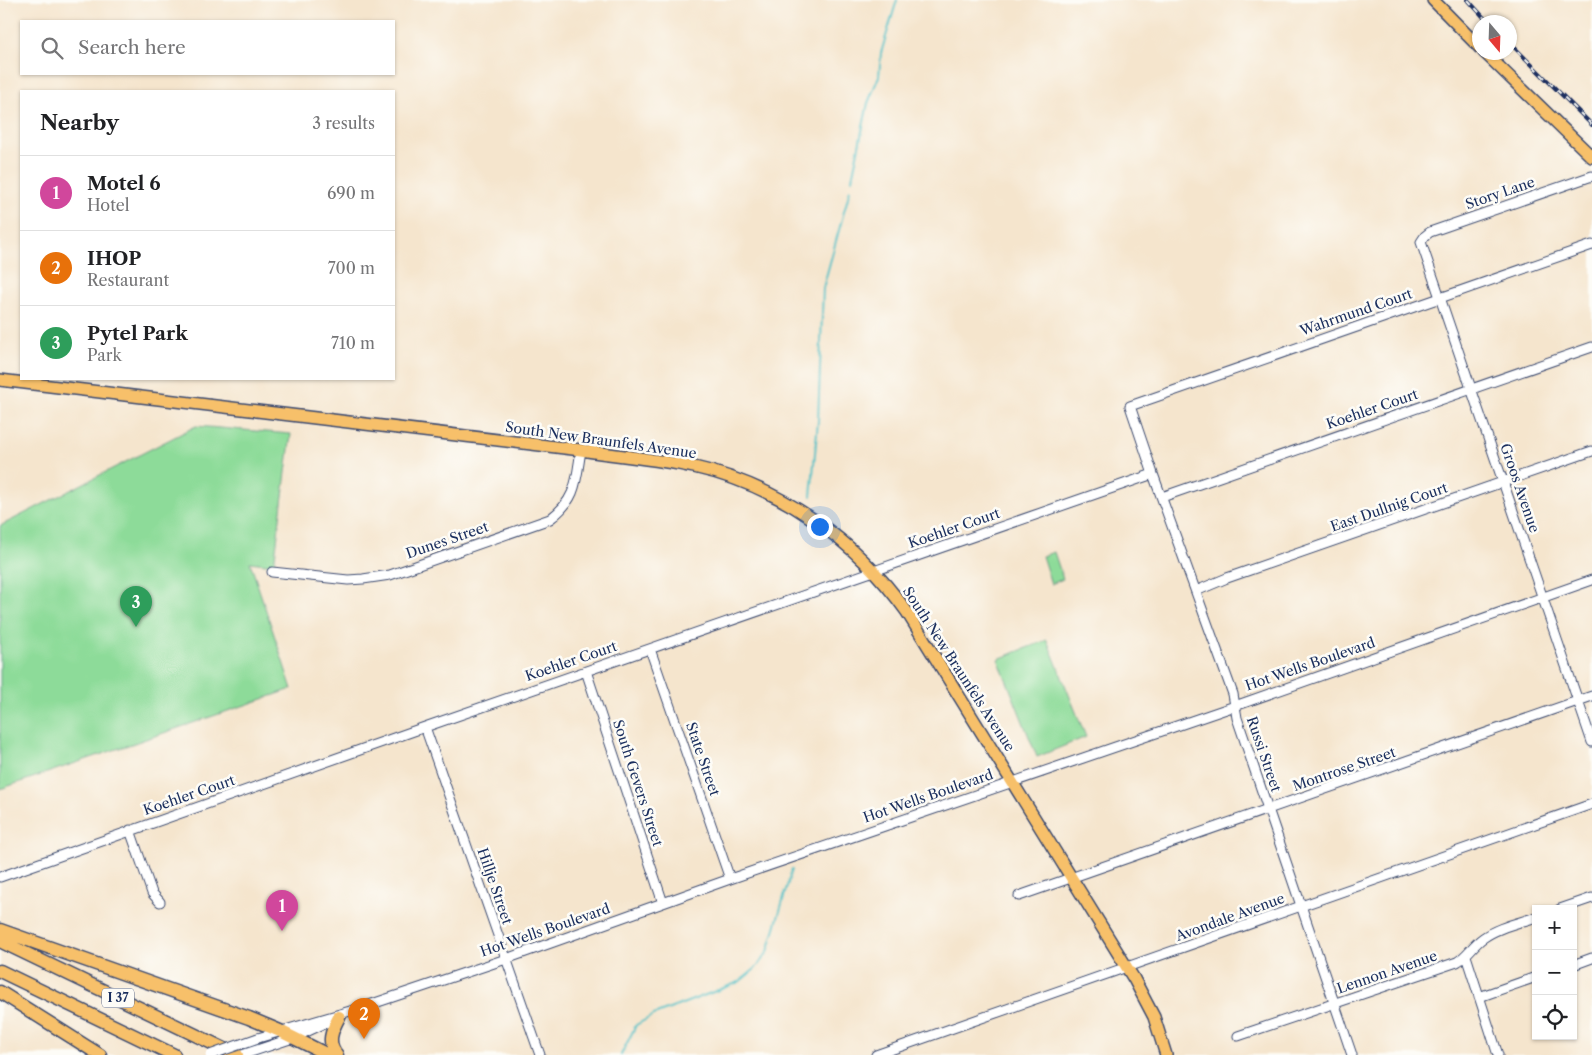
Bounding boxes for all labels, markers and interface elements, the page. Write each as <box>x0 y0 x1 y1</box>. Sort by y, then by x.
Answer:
north arrow <box>1472 15 1517 60</box>
search box <box>20 20 395 75</box>
icon: search <box>38 34 66 62</box>
text: Search here <box>78 36 186 59</box>
text: Nearby <box>40 110 119 135</box>
text: 3 results <box>312 113 375 133</box>
text: Motel 6 <box>87 172 161 195</box>
street label: Story Lane <box>1463 173 1537 213</box>
text: 1 <box>52 183 60 203</box>
text: 690 m <box>327 183 375 203</box>
text: Hotel <box>87 195 130 215</box>
text: IHOP <box>87 247 141 270</box>
text: 2 <box>51 258 61 278</box>
text: 700 m <box>328 258 375 278</box>
text: Restaurant <box>87 270 169 290</box>
street label: Wahrmund Court <box>1297 284 1415 340</box>
text: Pytel Park <box>87 322 188 345</box>
text: 3 <box>51 333 61 353</box>
text: 710 m <box>331 333 375 353</box>
text: Park <box>87 345 122 365</box>
street label: Koehler Court <box>1324 385 1420 433</box>
street label: South New Braunfels Avenue <box>504 418 698 462</box>
street label: Groos Avenue <box>1496 441 1544 535</box>
street label: East Dullnig Court <box>1328 478 1450 536</box>
street label: Koehler Court <box>906 504 1002 552</box>
your location <box>807 514 833 540</box>
street label: Dunes Street <box>403 517 491 563</box>
street label: South New Braunfels Avenue <box>899 583 1019 755</box>
pin: 3 <box>120 586 152 627</box>
street label: Hot Wells Boulevard <box>1243 633 1378 695</box>
street label: Koehler Court <box>523 637 619 685</box>
street label: Russi Street <box>1243 714 1285 794</box>
street label: South Gevers Street <box>609 717 667 849</box>
street label: State Street <box>682 720 724 798</box>
street label: Montrose Street <box>1290 743 1398 795</box>
street label: Hot Wells Boulevard <box>861 765 996 827</box>
street label: Koehler Court <box>141 771 237 819</box>
street label: Hillje Street <box>474 845 517 927</box>
street label: Avondale Avenue <box>1172 889 1287 945</box>
pin: 1 <box>266 890 298 931</box>
street label: Hot Wells Boulevard <box>478 899 613 961</box>
map controls <box>1532 905 1577 1040</box>
button: + <box>1532 905 1577 950</box>
street label: Lennon Avenue <box>1335 946 1440 998</box>
button: − <box>1532 950 1577 995</box>
road number: I 37 <box>102 988 134 1008</box>
button: locate <box>1532 995 1577 1040</box>
pin: 2 <box>348 998 380 1039</box>

